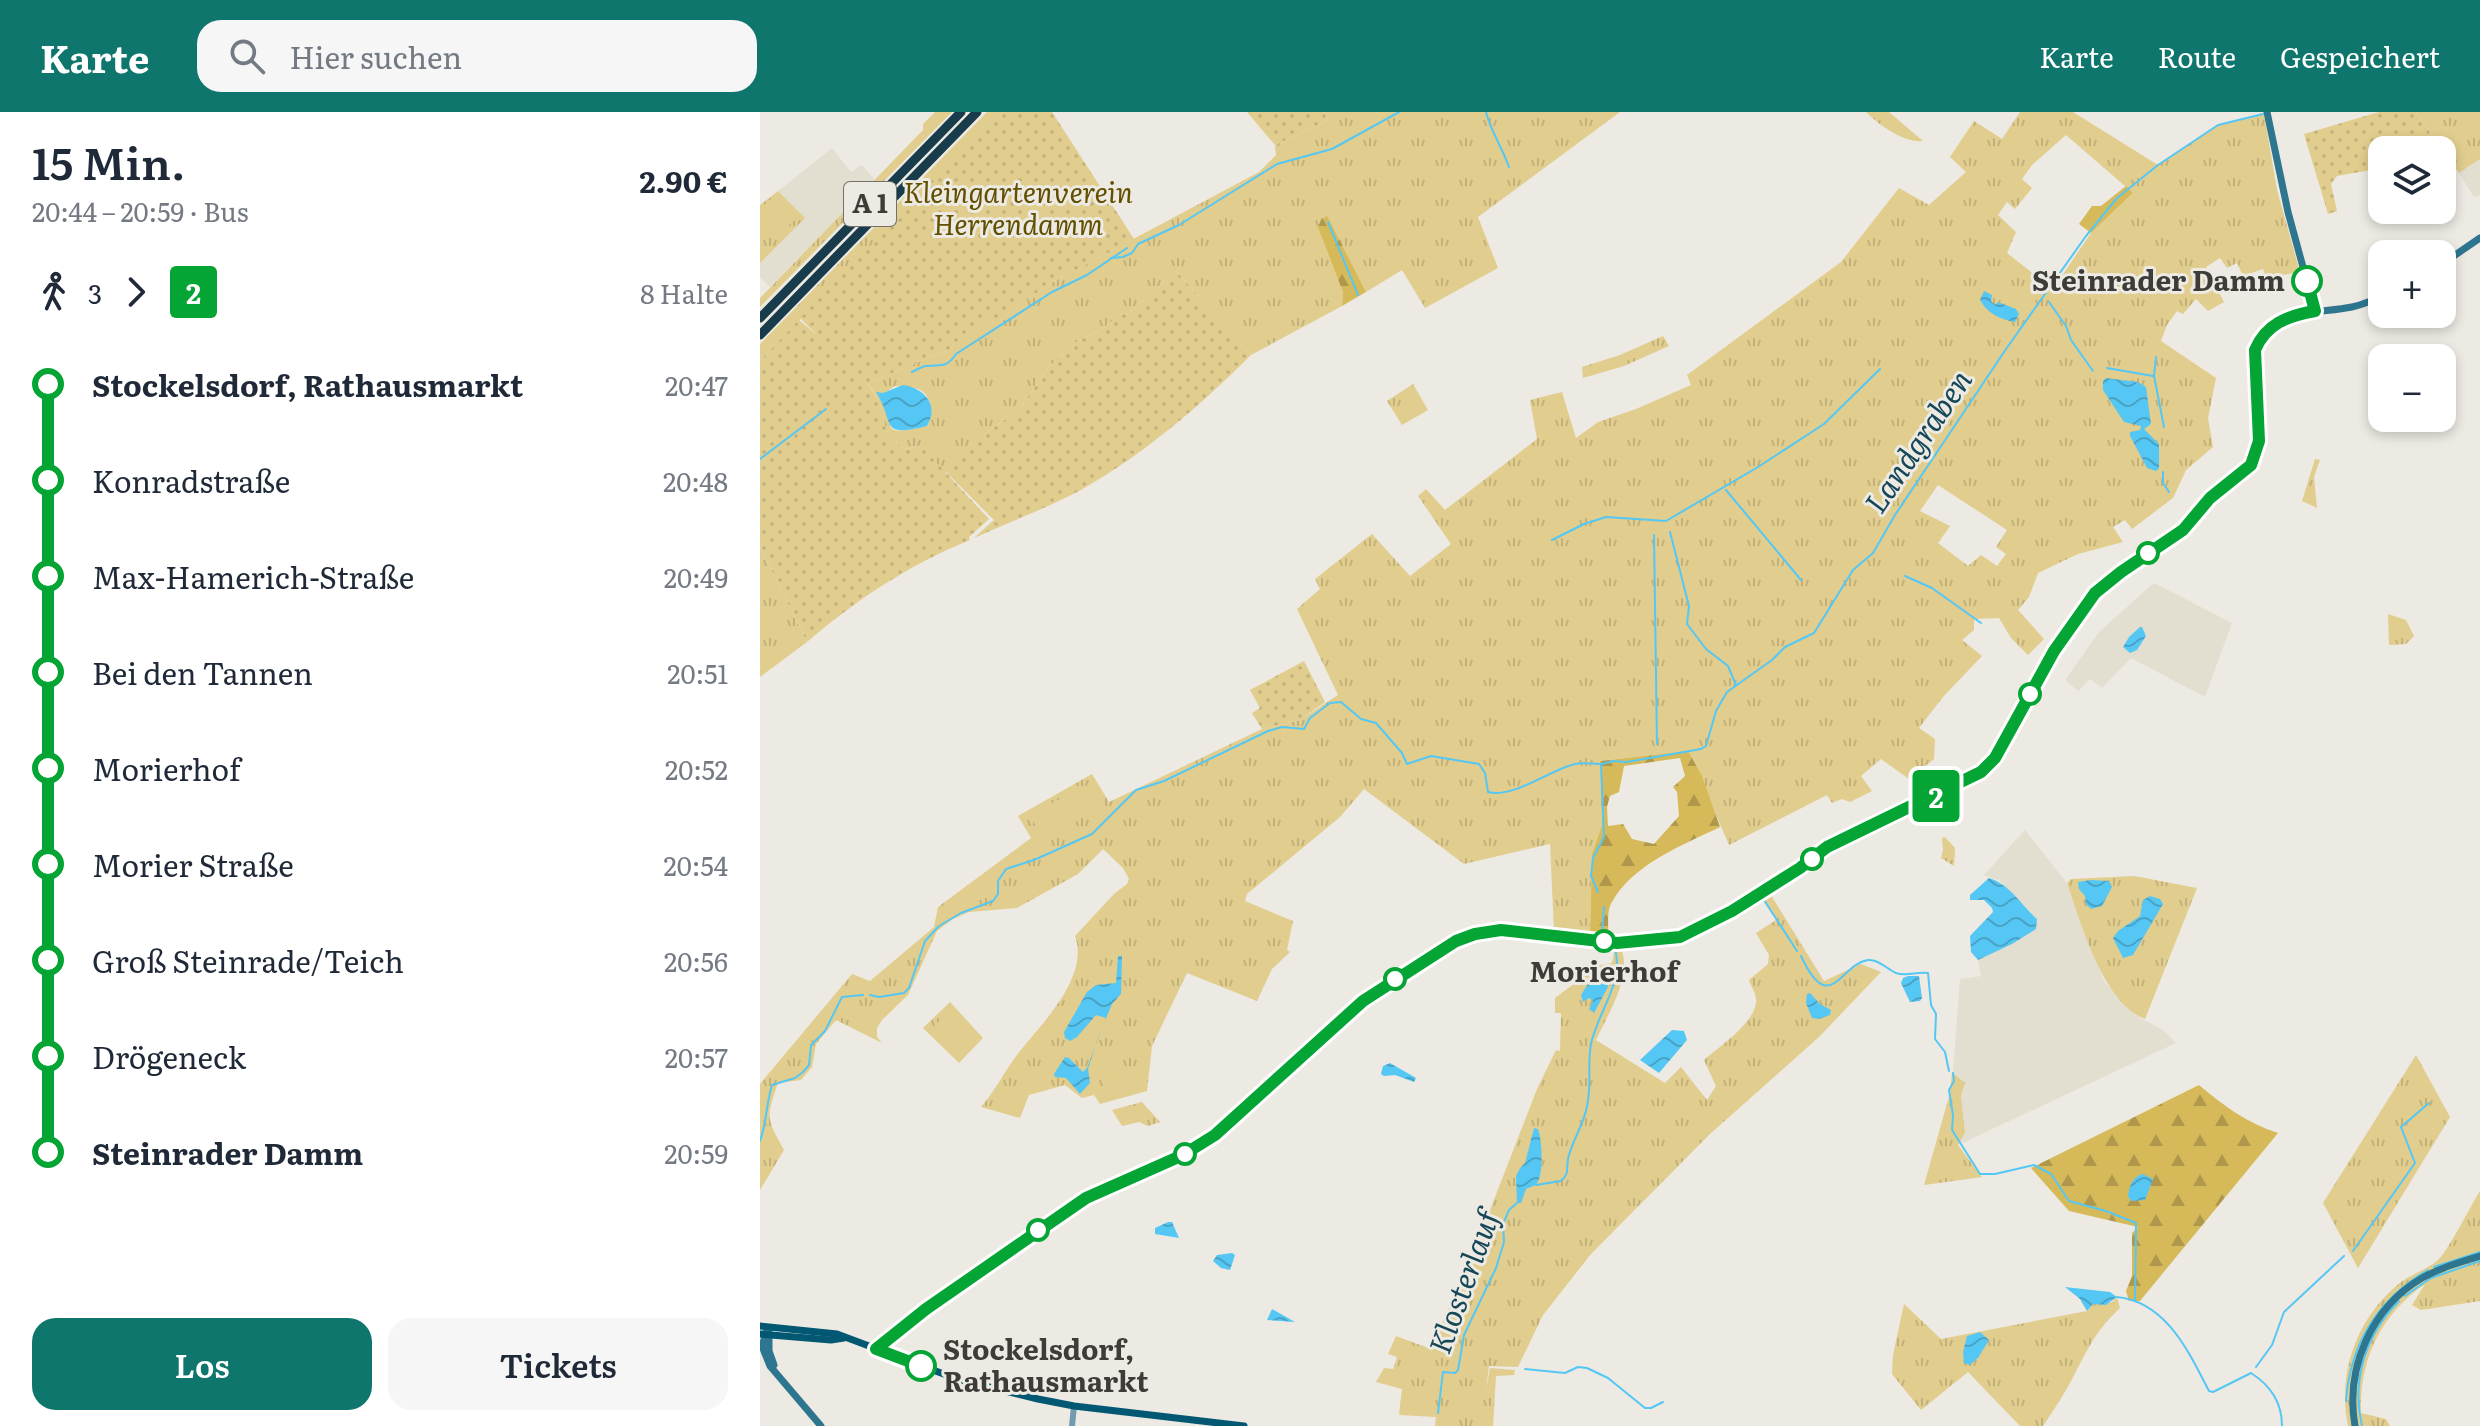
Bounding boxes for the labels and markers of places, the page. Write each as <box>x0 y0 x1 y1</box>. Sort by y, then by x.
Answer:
place label: Steinrader Damm <box>2032 258 2285 300</box>
marker: Steinrader Damm <box>2292 266 2322 296</box>
unlabelled marker <box>2137 542 2159 564</box>
unlabelled marker <box>2019 683 2041 705</box>
unlabelled marker <box>1801 848 1823 870</box>
marker: Morierhof <box>1593 930 1615 952</box>
place label: Morierhof <box>1530 949 1681 991</box>
unlabelled marker <box>1384 968 1406 990</box>
unlabelled marker <box>1174 1143 1196 1165</box>
unlabelled marker <box>1027 1219 1049 1241</box>
place label: Stockelsdorf, Rathausmarkt <box>943 1327 1149 1401</box>
marker: Stockelsdorf, Rathausmarkt <box>906 1351 936 1381</box>

